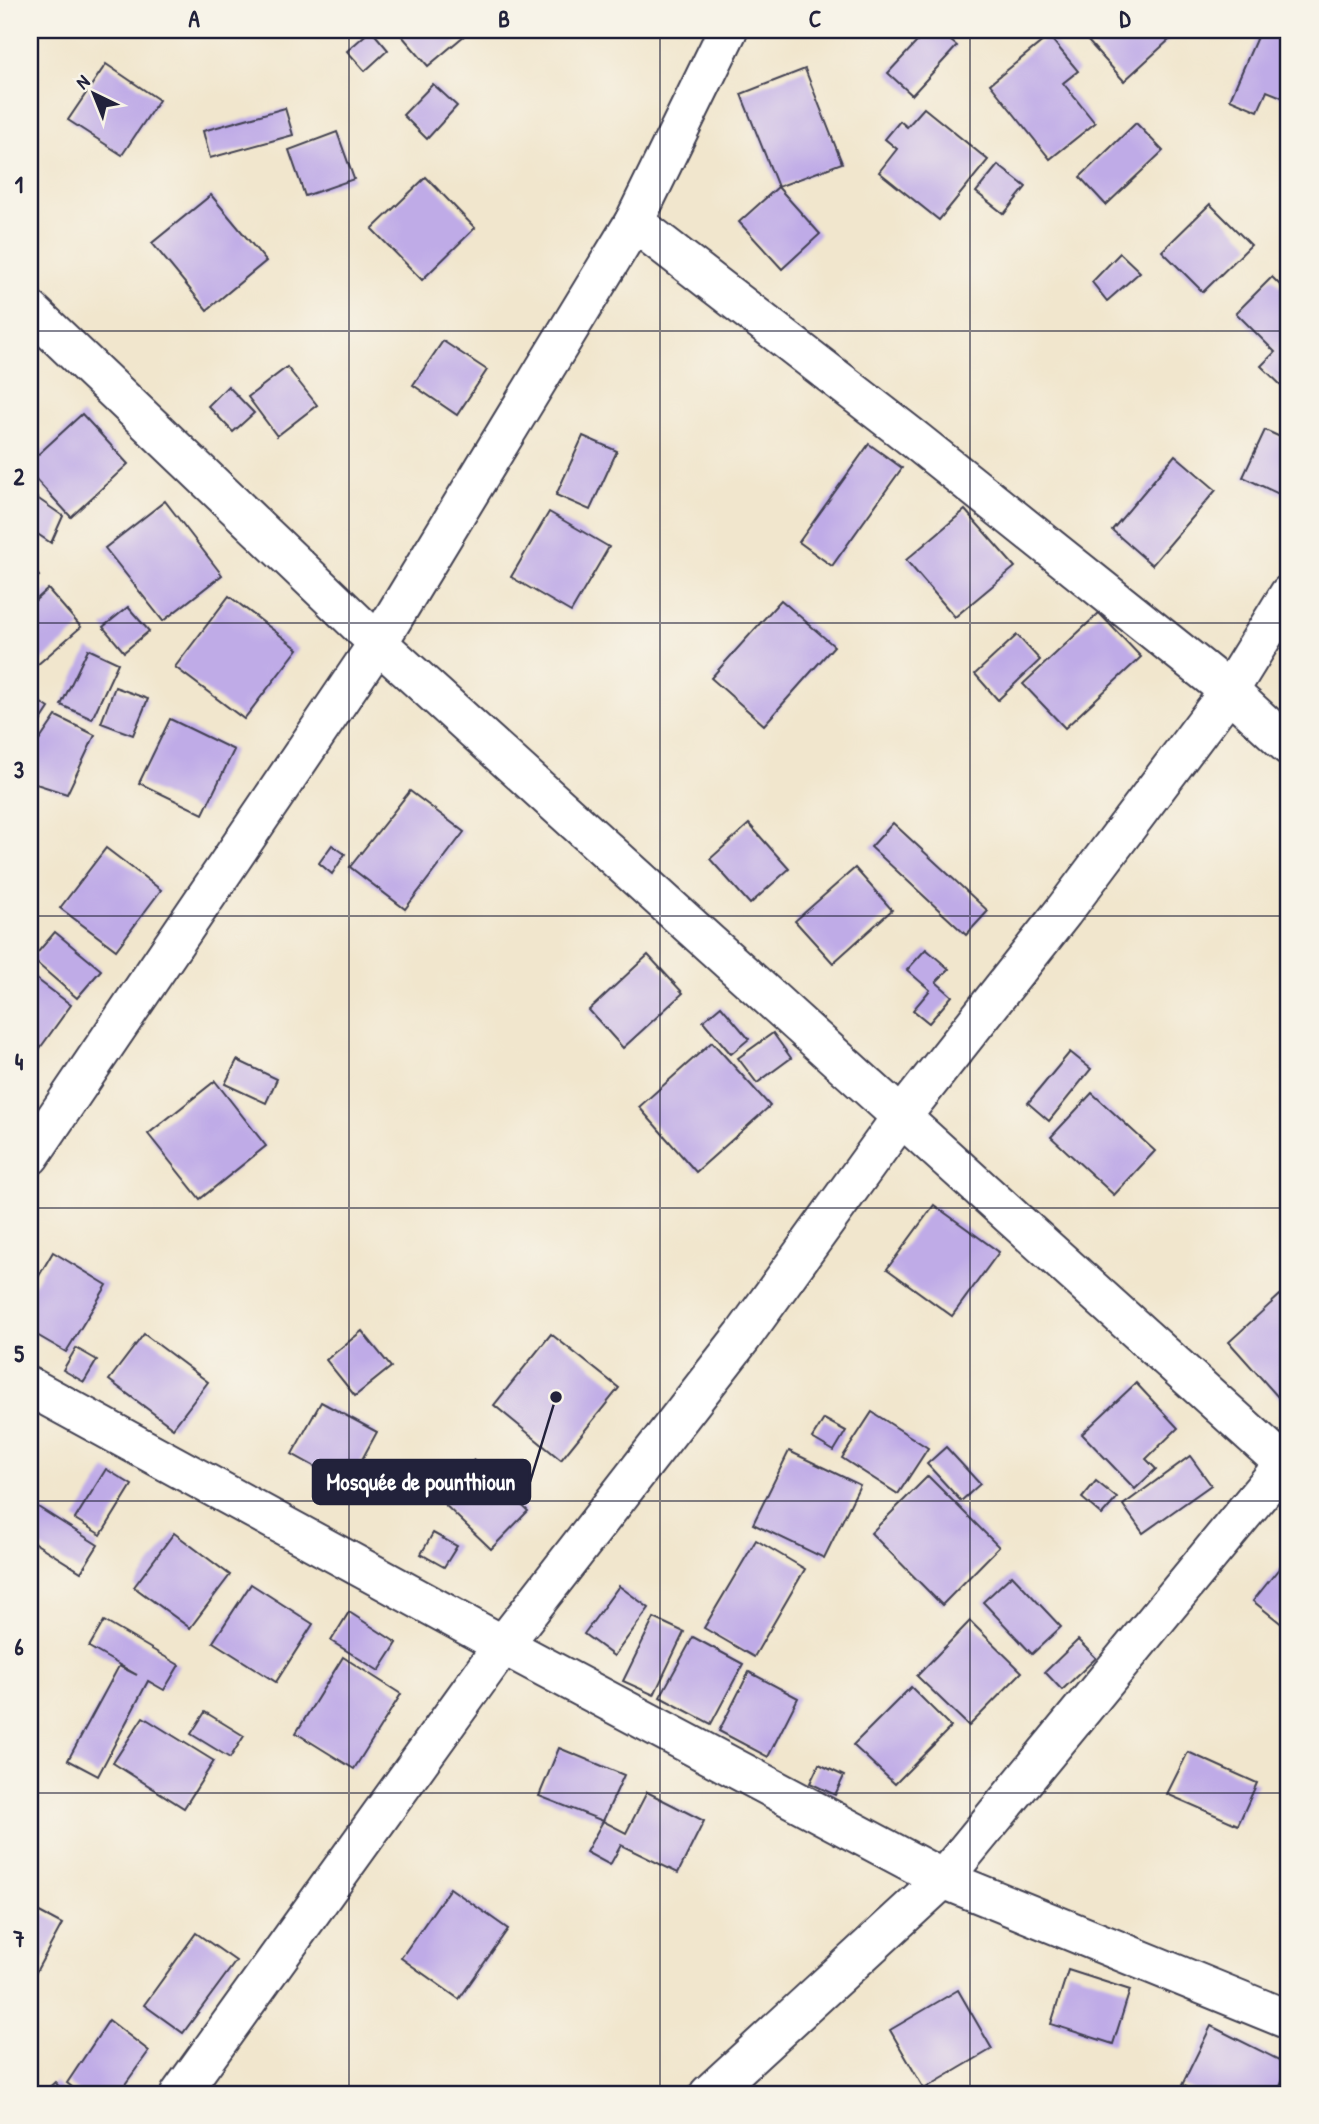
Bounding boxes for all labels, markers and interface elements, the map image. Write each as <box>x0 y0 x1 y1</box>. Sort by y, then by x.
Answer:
text: A <box>188 3 200 34</box>
text: B <box>498 3 510 34</box>
text: C <box>809 3 821 34</box>
text: D <box>1120 3 1132 34</box>
north arrow <box>60 60 130 130</box>
text: N <box>70 69 95 95</box>
text: 1 <box>15 169 23 200</box>
text: 2 <box>14 461 25 492</box>
text: 3 <box>14 754 24 785</box>
text: 4 <box>15 1046 24 1077</box>
text: 5 <box>14 1338 24 1369</box>
callout: Mosquée de pounthioun <box>313 1460 530 1504</box>
text: Mosquée de pounthioun <box>327 1466 515 1498</box>
text: 6 <box>14 1631 24 1662</box>
text: 7 <box>12 1923 25 1954</box>

